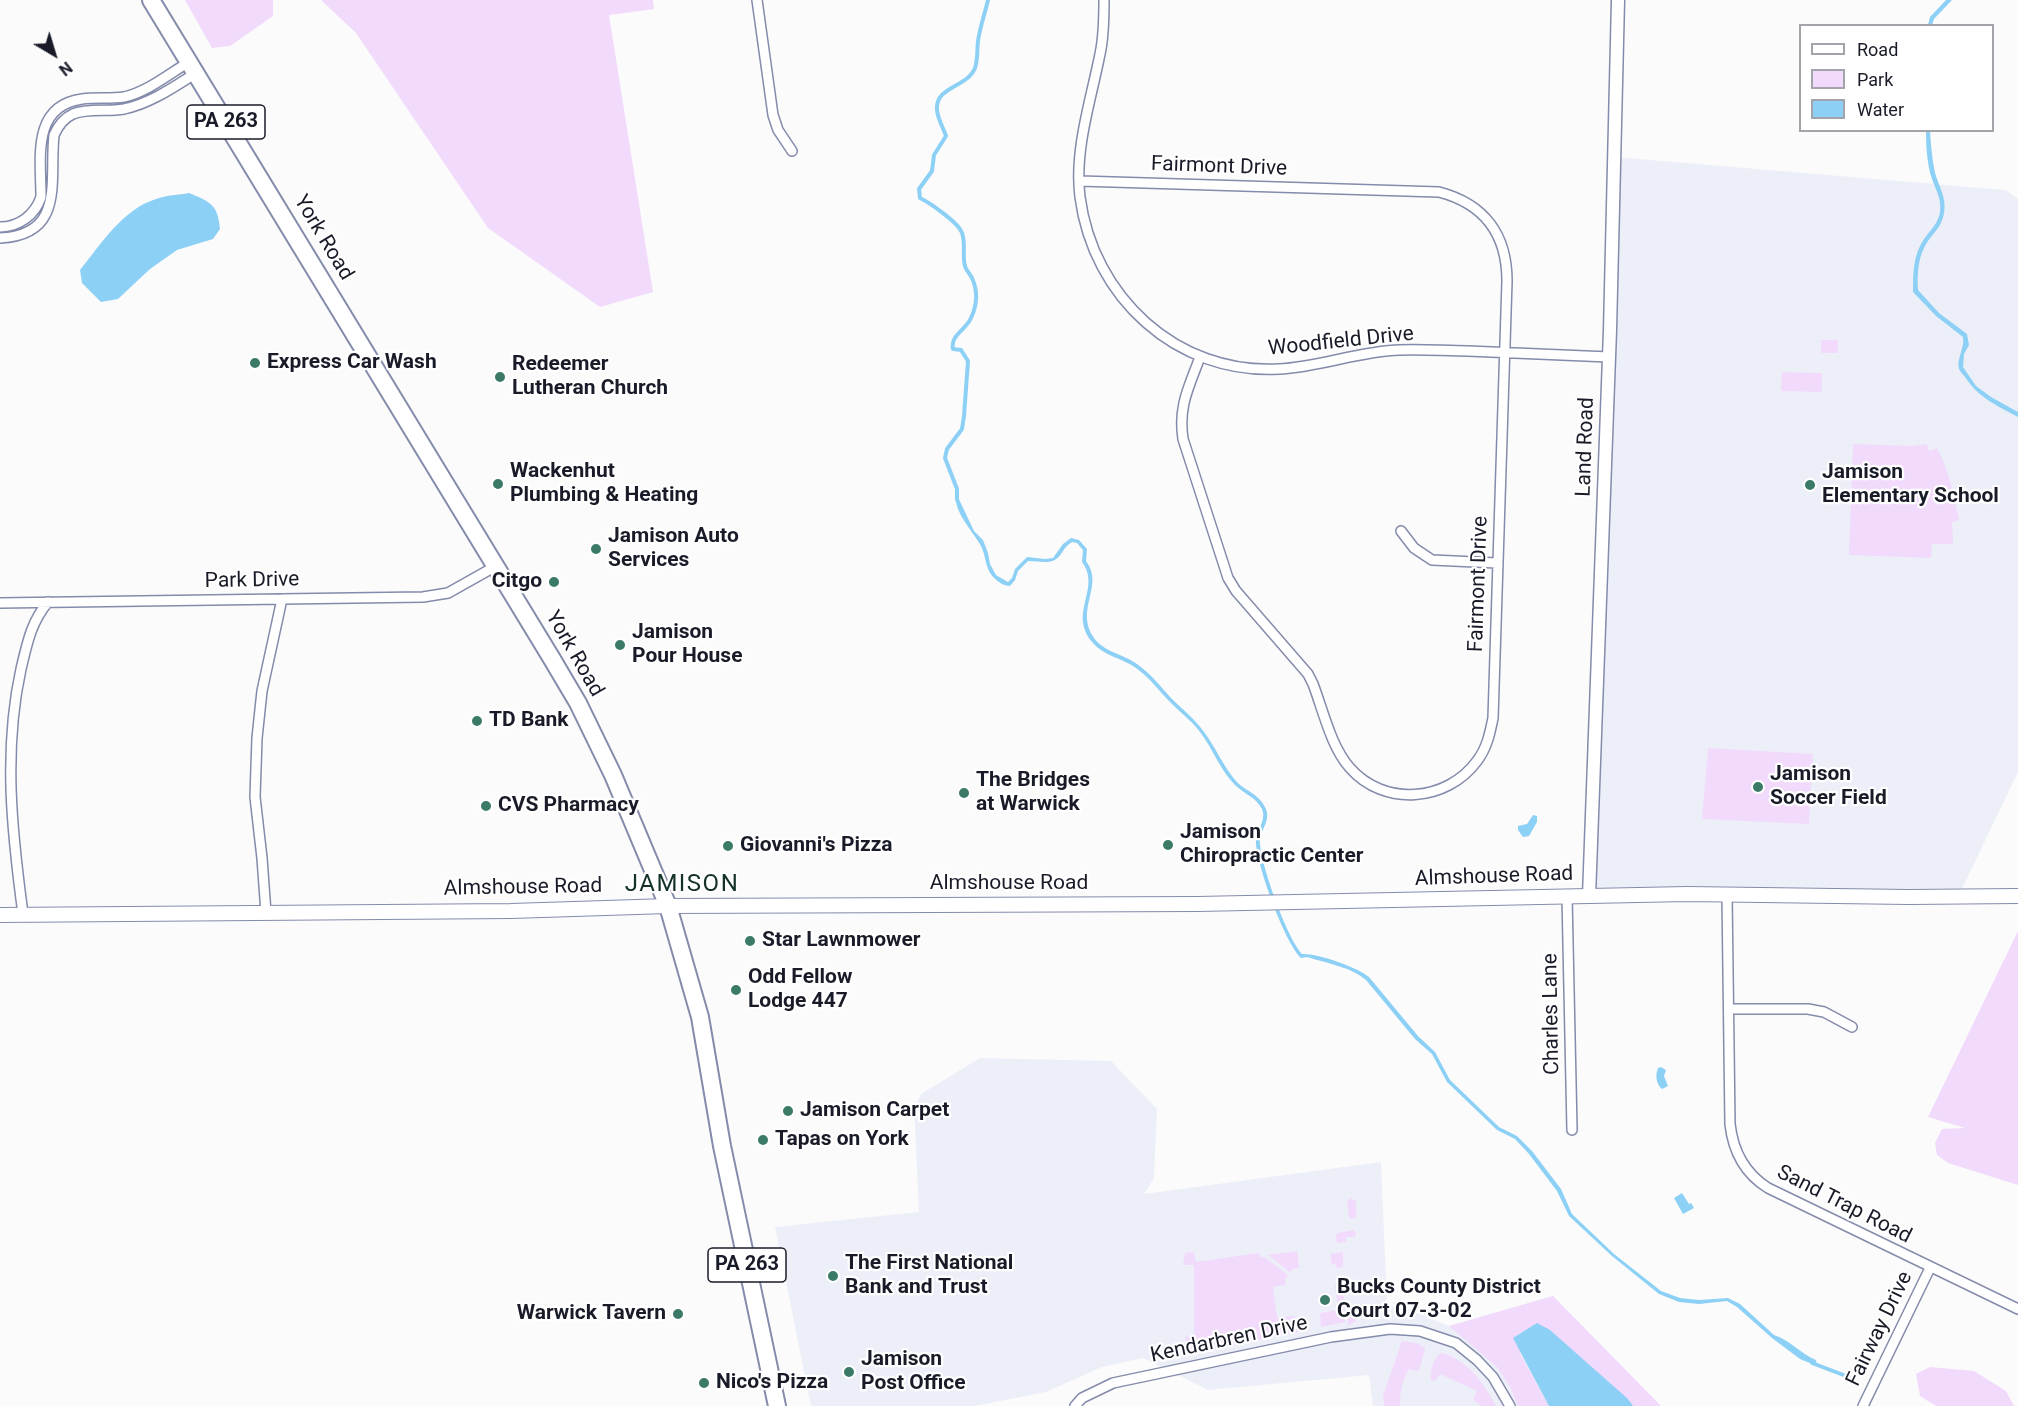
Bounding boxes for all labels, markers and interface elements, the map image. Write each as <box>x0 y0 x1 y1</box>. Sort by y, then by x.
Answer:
north arrow <box>24 24 84 84</box>
legend <box>1799 24 1994 132</box>
text: Road <box>1857 39 1898 60</box>
text: N <box>55 58 76 80</box>
text: Park <box>1857 69 1893 90</box>
text: Water <box>1857 99 1904 120</box>
road number: PA 263 <box>187 105 265 139</box>
street label: Fairmont Drive <box>1151 152 1287 182</box>
street label: York Road <box>288 191 358 285</box>
street label: Woodfield Drive <box>1267 322 1415 362</box>
place label: Express Car Wash <box>267 350 437 376</box>
place label: Redeemer Lutheran Church <box>512 352 668 402</box>
marker: Express Car Wash <box>248 356 262 370</box>
marker: Redeemer Lutheran Church <box>493 370 507 384</box>
street label: Land Road <box>1572 397 1600 497</box>
place label: Wackenhut Plumbing & Heating <box>510 459 698 509</box>
place label: Jamison Elementary School <box>1822 460 1999 510</box>
marker: Wackenhut Plumbing & Heating <box>491 477 505 491</box>
marker: Jamison Elementary School <box>1803 478 1817 492</box>
street label: Fairmont Drive <box>1464 516 1494 652</box>
place label: Jamison Auto Services <box>608 524 739 574</box>
marker: Jamison Auto Services <box>589 542 603 556</box>
street label: Park Drive <box>204 568 300 594</box>
place label: Citgo <box>492 569 542 595</box>
marker: Citgo <box>547 575 561 589</box>
street label: York Road <box>539 607 609 701</box>
place label: Jamison Pour House <box>632 620 742 670</box>
marker: Jamison Pour House <box>613 638 627 652</box>
place label: TD Bank <box>489 708 569 734</box>
marker: TD Bank <box>470 714 484 728</box>
place label: Jamison Soccer Field <box>1770 762 1887 812</box>
place label: The Bridges at Warwick <box>976 768 1090 818</box>
marker: Jamison Soccer Field <box>1751 780 1765 794</box>
marker: The Bridges at Warwick <box>957 786 971 800</box>
place label: CVS Pharmacy <box>498 793 639 819</box>
marker: CVS Pharmacy <box>479 799 493 813</box>
place label: Jamison Chiropractic Center <box>1180 820 1363 870</box>
place label: Giovanni's Pizza <box>740 833 893 859</box>
marker: Jamison Chiropractic Center <box>1161 838 1175 852</box>
marker: Giovanni's Pizza <box>721 839 735 853</box>
street label: Almshouse Road <box>1414 862 1574 892</box>
district label: JAMISON <box>625 871 739 899</box>
street label: Almshouse Road <box>930 871 1088 897</box>
street label: Almshouse Road <box>444 874 602 902</box>
place label: Star Lawnmower <box>762 928 920 954</box>
marker: Star Lawnmower <box>743 934 757 948</box>
street label: Charles Lane <box>1538 953 1566 1075</box>
place label: Odd Fellow Lodge 447 <box>748 965 852 1015</box>
marker: Odd Fellow Lodge 447 <box>729 983 743 997</box>
place label: Jamison Carpet <box>800 1098 949 1124</box>
marker: Jamison Carpet <box>781 1104 795 1118</box>
place label: Tapas on York <box>775 1127 909 1153</box>
marker: Tapas on York <box>756 1133 770 1147</box>
street label: Sand Trap Road <box>1773 1160 1915 1250</box>
road number: PA 263 <box>708 1248 786 1282</box>
place label: The First National Bank and Trust <box>845 1251 1013 1301</box>
street label: Fairway Drive <box>1841 1268 1919 1390</box>
marker: The First National Bank and Trust <box>826 1269 840 1283</box>
place label: Bucks County District Court 07-3-02 <box>1337 1275 1541 1325</box>
marker: Bucks County District Court 07-3-02 <box>1318 1293 1332 1307</box>
place label: Warwick Tavern <box>517 1301 666 1327</box>
marker: Warwick Tavern <box>671 1307 685 1321</box>
street label: Kendarbren Drive <box>1148 1311 1310 1369</box>
place label: Jamison Post Office <box>861 1347 966 1397</box>
marker: Jamison Post Office <box>842 1365 856 1379</box>
place label: Nico's Pizza <box>716 1370 828 1396</box>
marker: Nico's Pizza <box>697 1376 711 1390</box>

